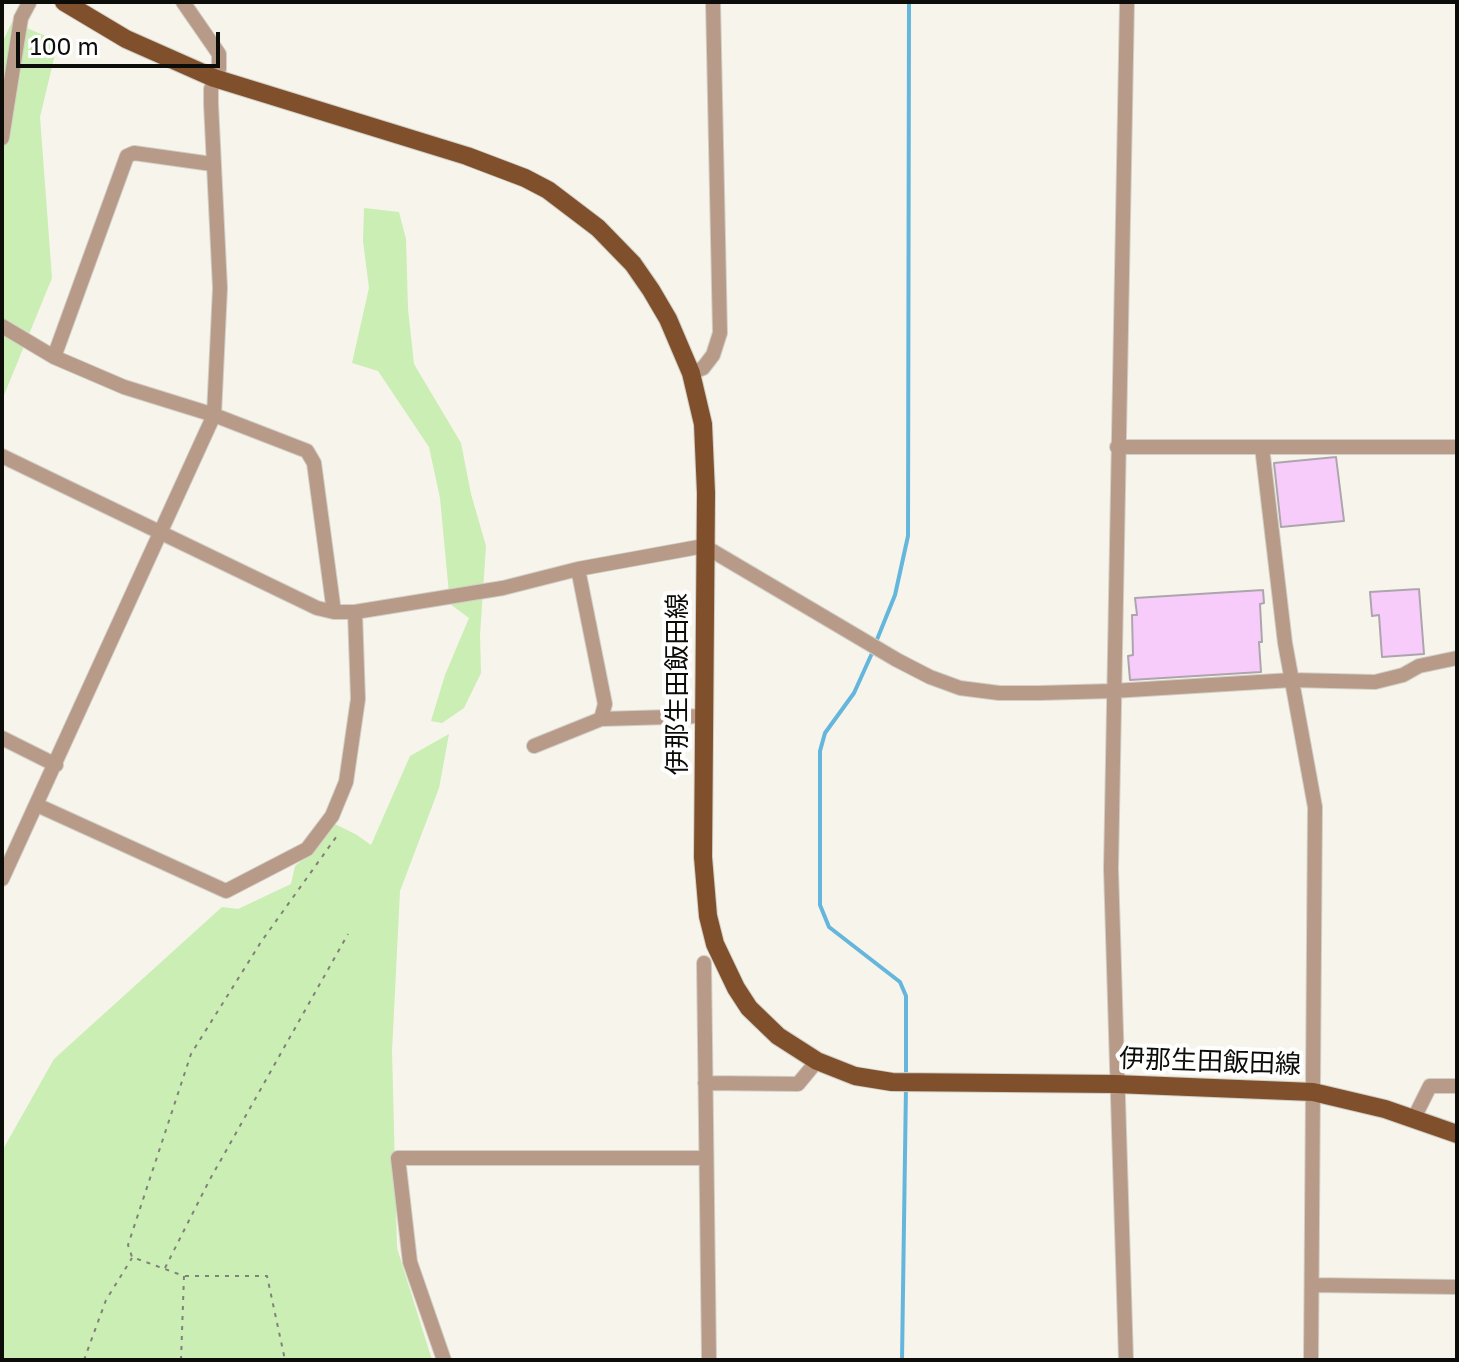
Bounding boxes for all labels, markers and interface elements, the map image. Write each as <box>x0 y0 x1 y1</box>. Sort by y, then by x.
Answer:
scale bar <box>20 16 224 66</box>
text: 100 m <box>30 31 99 60</box>
street label: 伊那生田飯田線 <box>662 593 694 775</box>
street label: 伊那生田飯田線 <box>1119 1043 1301 1081</box>

